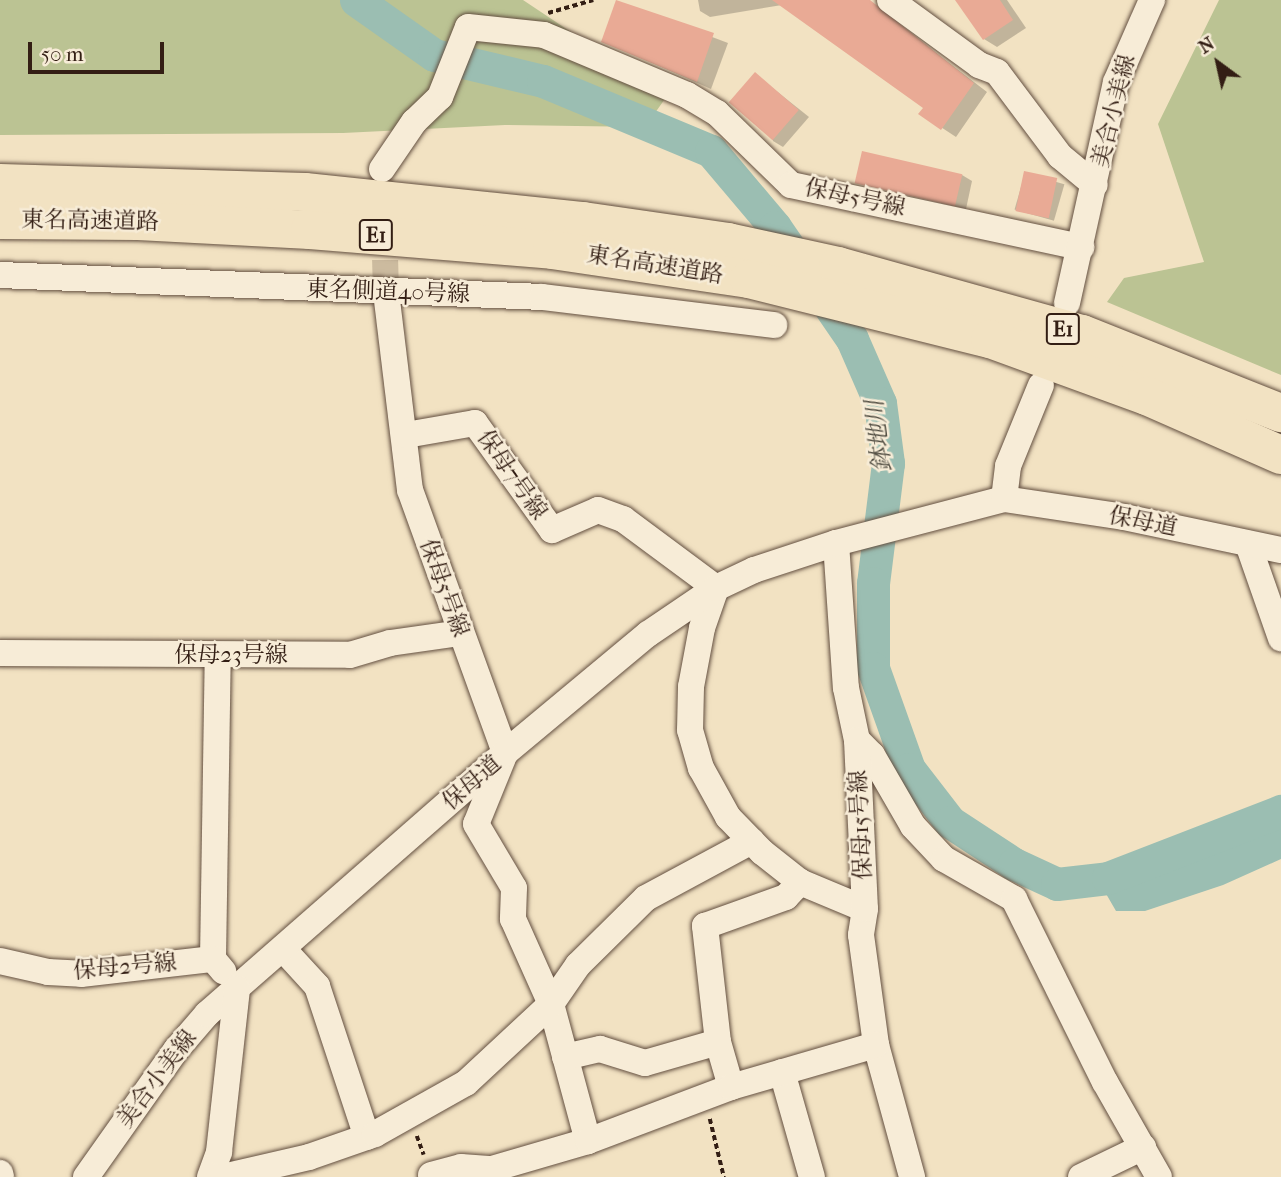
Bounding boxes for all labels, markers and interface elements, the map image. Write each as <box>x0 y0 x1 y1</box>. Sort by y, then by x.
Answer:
scale bar <box>32 28 168 72</box>
north arrow <box>1183 28 1253 98</box>
text: N <box>1195 32 1219 59</box>
text: 50 m <box>41 42 84 66</box>
street label: 美合小美線 <box>1087 52 1141 170</box>
street label: 保母5号線 <box>802 174 908 222</box>
street label: 東名高速道路 <box>21 206 159 236</box>
road number: E1 <box>358 218 394 252</box>
street label: 東名高速道路 <box>585 241 725 289</box>
street label: 東名側道40号線 <box>305 275 471 309</box>
road number: E1 <box>1046 312 1080 346</box>
water label: 鉢地川 <box>860 399 898 473</box>
street label: 保母7号線 <box>471 425 553 525</box>
street label: 保母道 <box>1107 502 1179 542</box>
street label: 保母5号線 <box>414 535 474 641</box>
street label: 保母23号線 <box>174 641 288 669</box>
street label: 保母道 <box>437 750 507 816</box>
street label: 保母15号線 <box>844 769 878 881</box>
street label: 保母2号線 <box>72 949 178 985</box>
street label: 美合小美線 <box>111 1025 203 1133</box>

